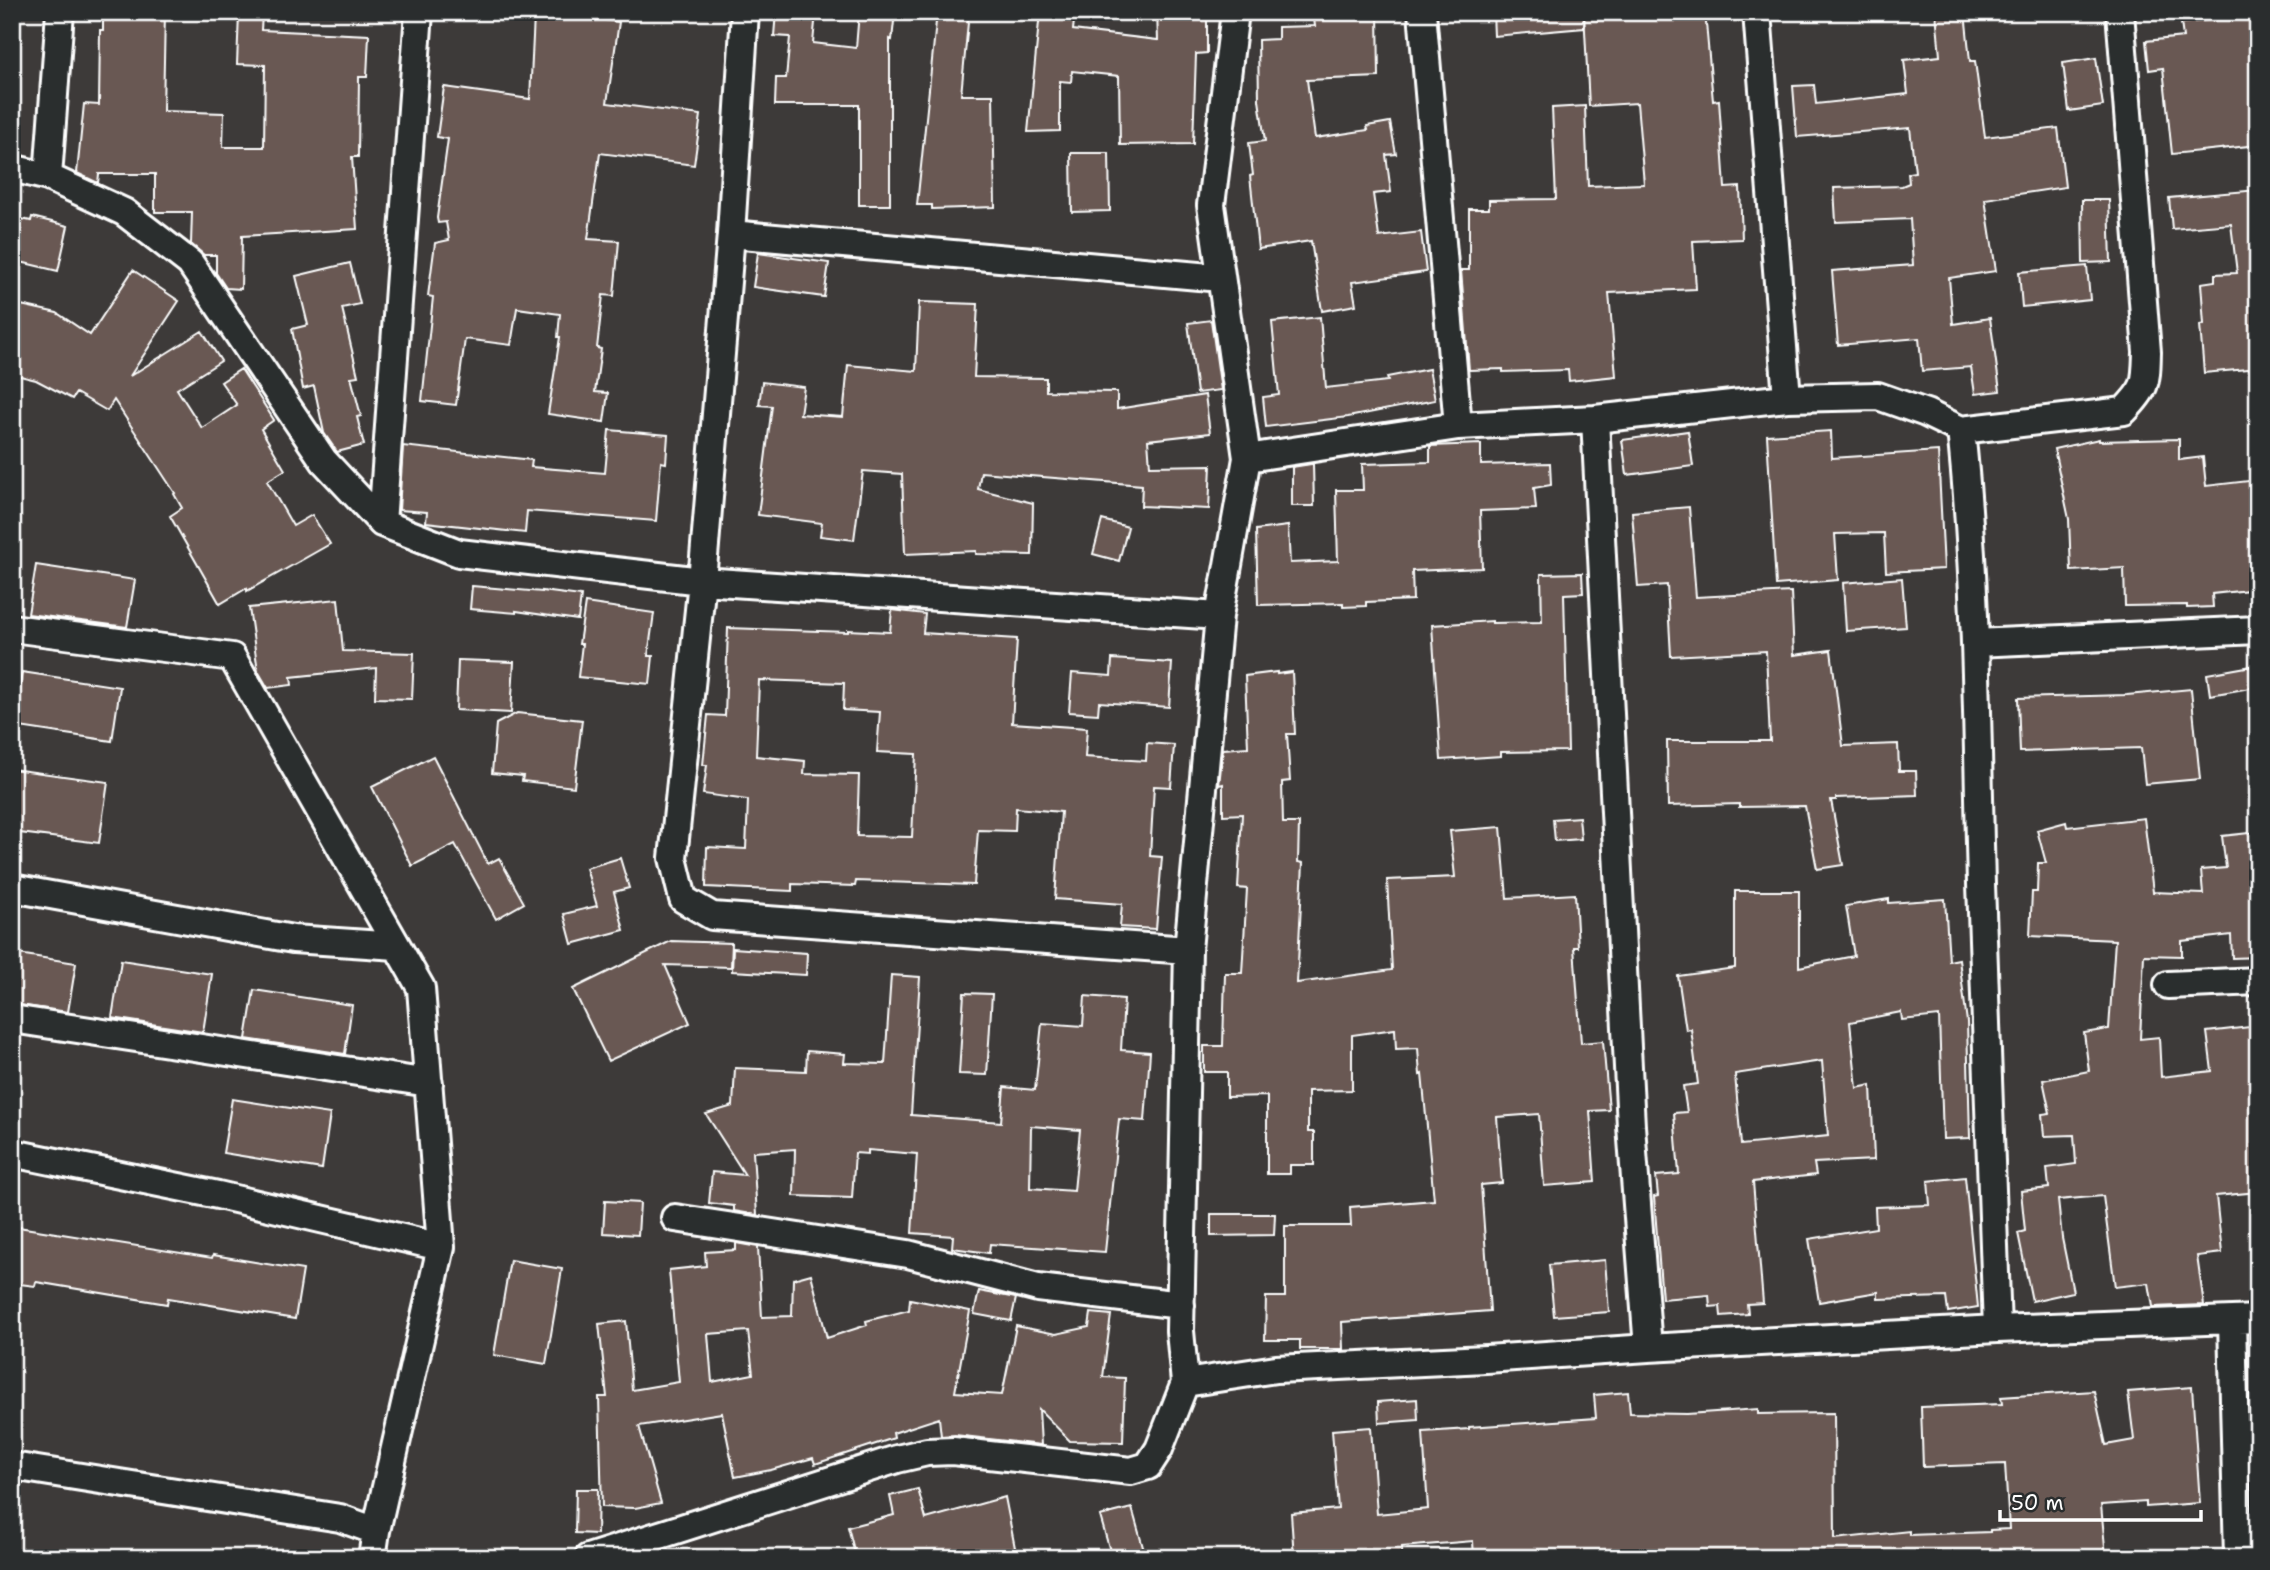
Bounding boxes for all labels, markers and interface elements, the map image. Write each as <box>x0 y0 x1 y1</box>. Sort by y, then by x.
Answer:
scale bar <box>2000 1479 2202 1523</box>
text: 50 m <box>2011 1489 2064 1517</box>

